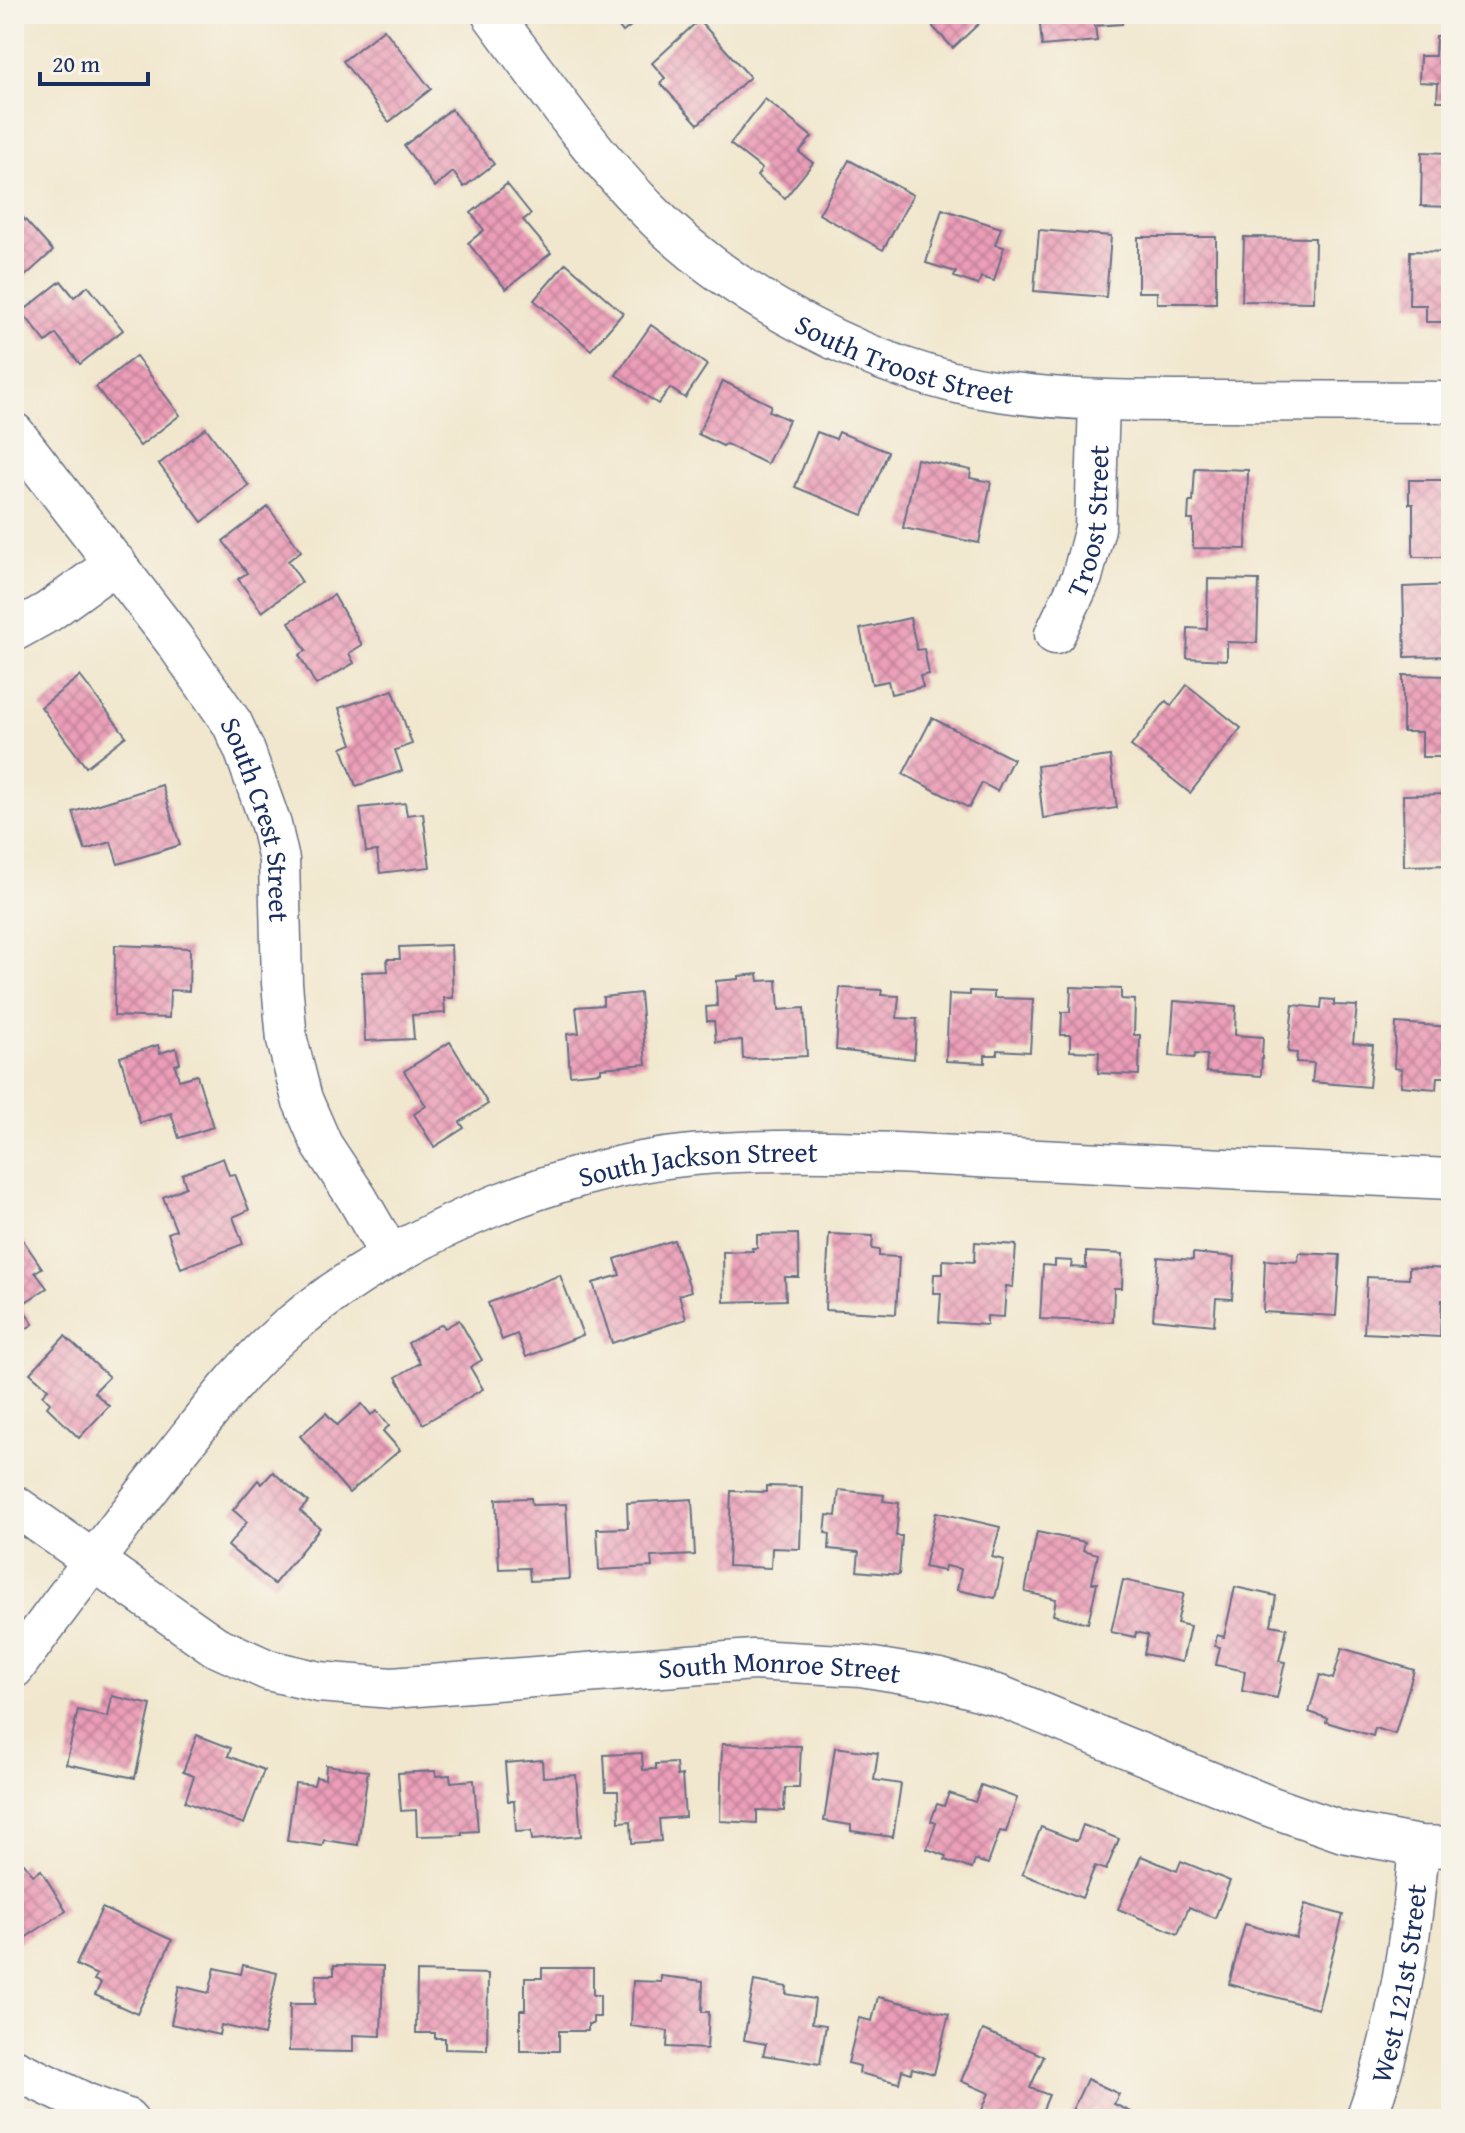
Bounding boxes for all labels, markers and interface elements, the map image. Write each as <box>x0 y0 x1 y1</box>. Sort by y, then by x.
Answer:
scale bar <box>40 36 148 86</box>
text: 20 m <box>52 46 100 81</box>
street label: South Troost Street <box>788 303 1016 413</box>
street label: Troost Street <box>1055 444 1118 604</box>
street label: South Crest Street <box>211 710 301 923</box>
street label: South Jackson Street <box>573 1130 818 1196</box>
street label: South Monroe Street <box>657 1639 904 1693</box>
street label: West 121st Street <box>1359 1882 1436 2087</box>

